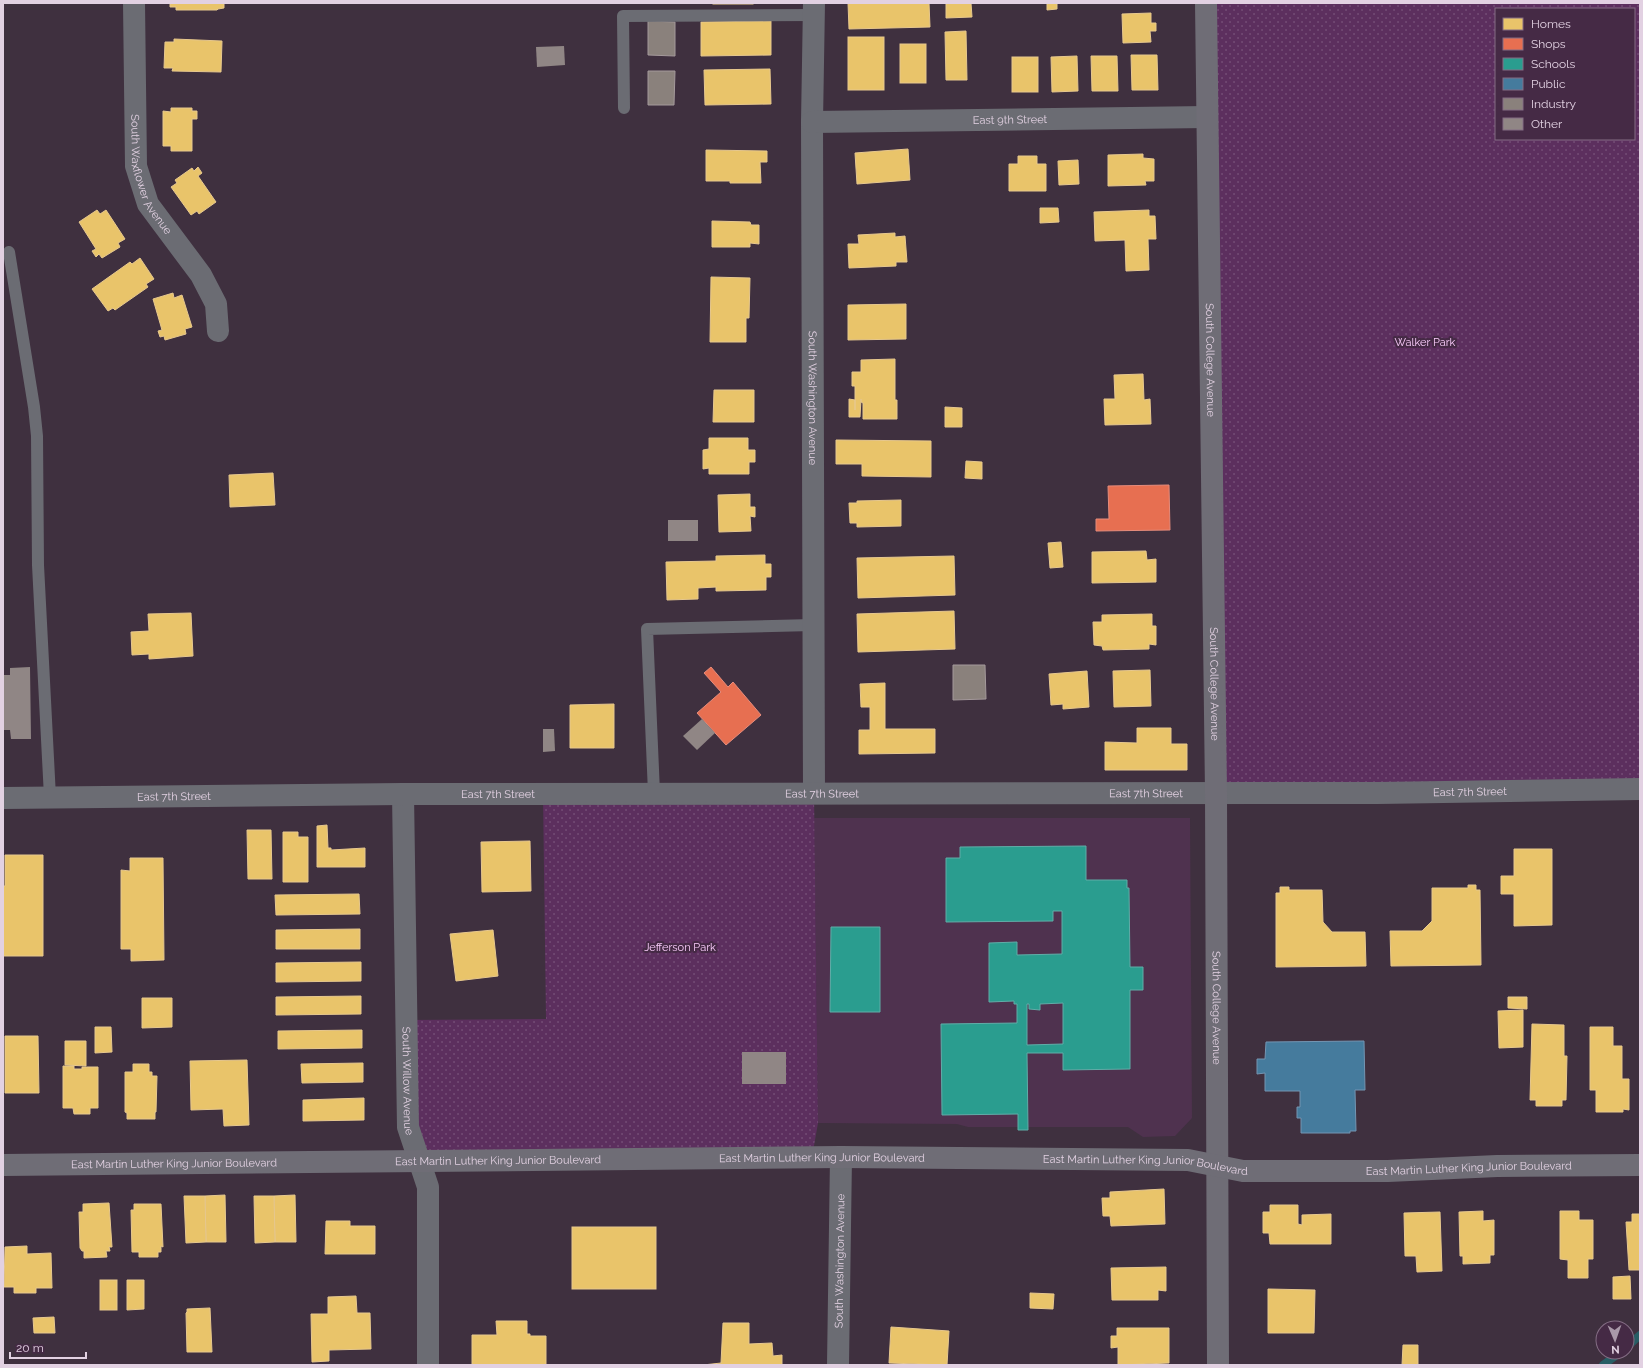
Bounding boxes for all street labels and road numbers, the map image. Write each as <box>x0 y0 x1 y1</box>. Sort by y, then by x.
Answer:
street label: East 9th Street <box>973 113 1048 127</box>
street label: South Waxflower Avenue <box>128 114 175 237</box>
street label: South College Avenue <box>1203 303 1217 417</box>
street label: South Washington Avenue <box>806 331 819 466</box>
street label: South College Avenue <box>1207 627 1221 741</box>
street label: East 7th Street <box>1433 785 1507 799</box>
street label: East 7th Street <box>1109 787 1183 800</box>
street label: East 7th Street <box>461 788 535 801</box>
street label: East 7th Street <box>785 788 859 801</box>
street label: East 7th Street <box>137 790 211 804</box>
street label: South College Avenue <box>1210 951 1223 1065</box>
street label: South Willow Avenue <box>399 1027 416 1137</box>
street label: East Martin Luther King Junior Boulevard <box>719 1151 925 1165</box>
street label: East Martin Luther King Junior Boulevard <box>395 1153 601 1168</box>
street label: East Martin Luther King Junior Boulevard <box>1043 1153 1248 1178</box>
street label: East Martin Luther King Junior Boulevard <box>71 1156 277 1171</box>
street label: East Martin Luther King Junior Boulevard <box>1366 1159 1572 1178</box>
street label: South Washington Avenue <box>833 1193 847 1328</box>

